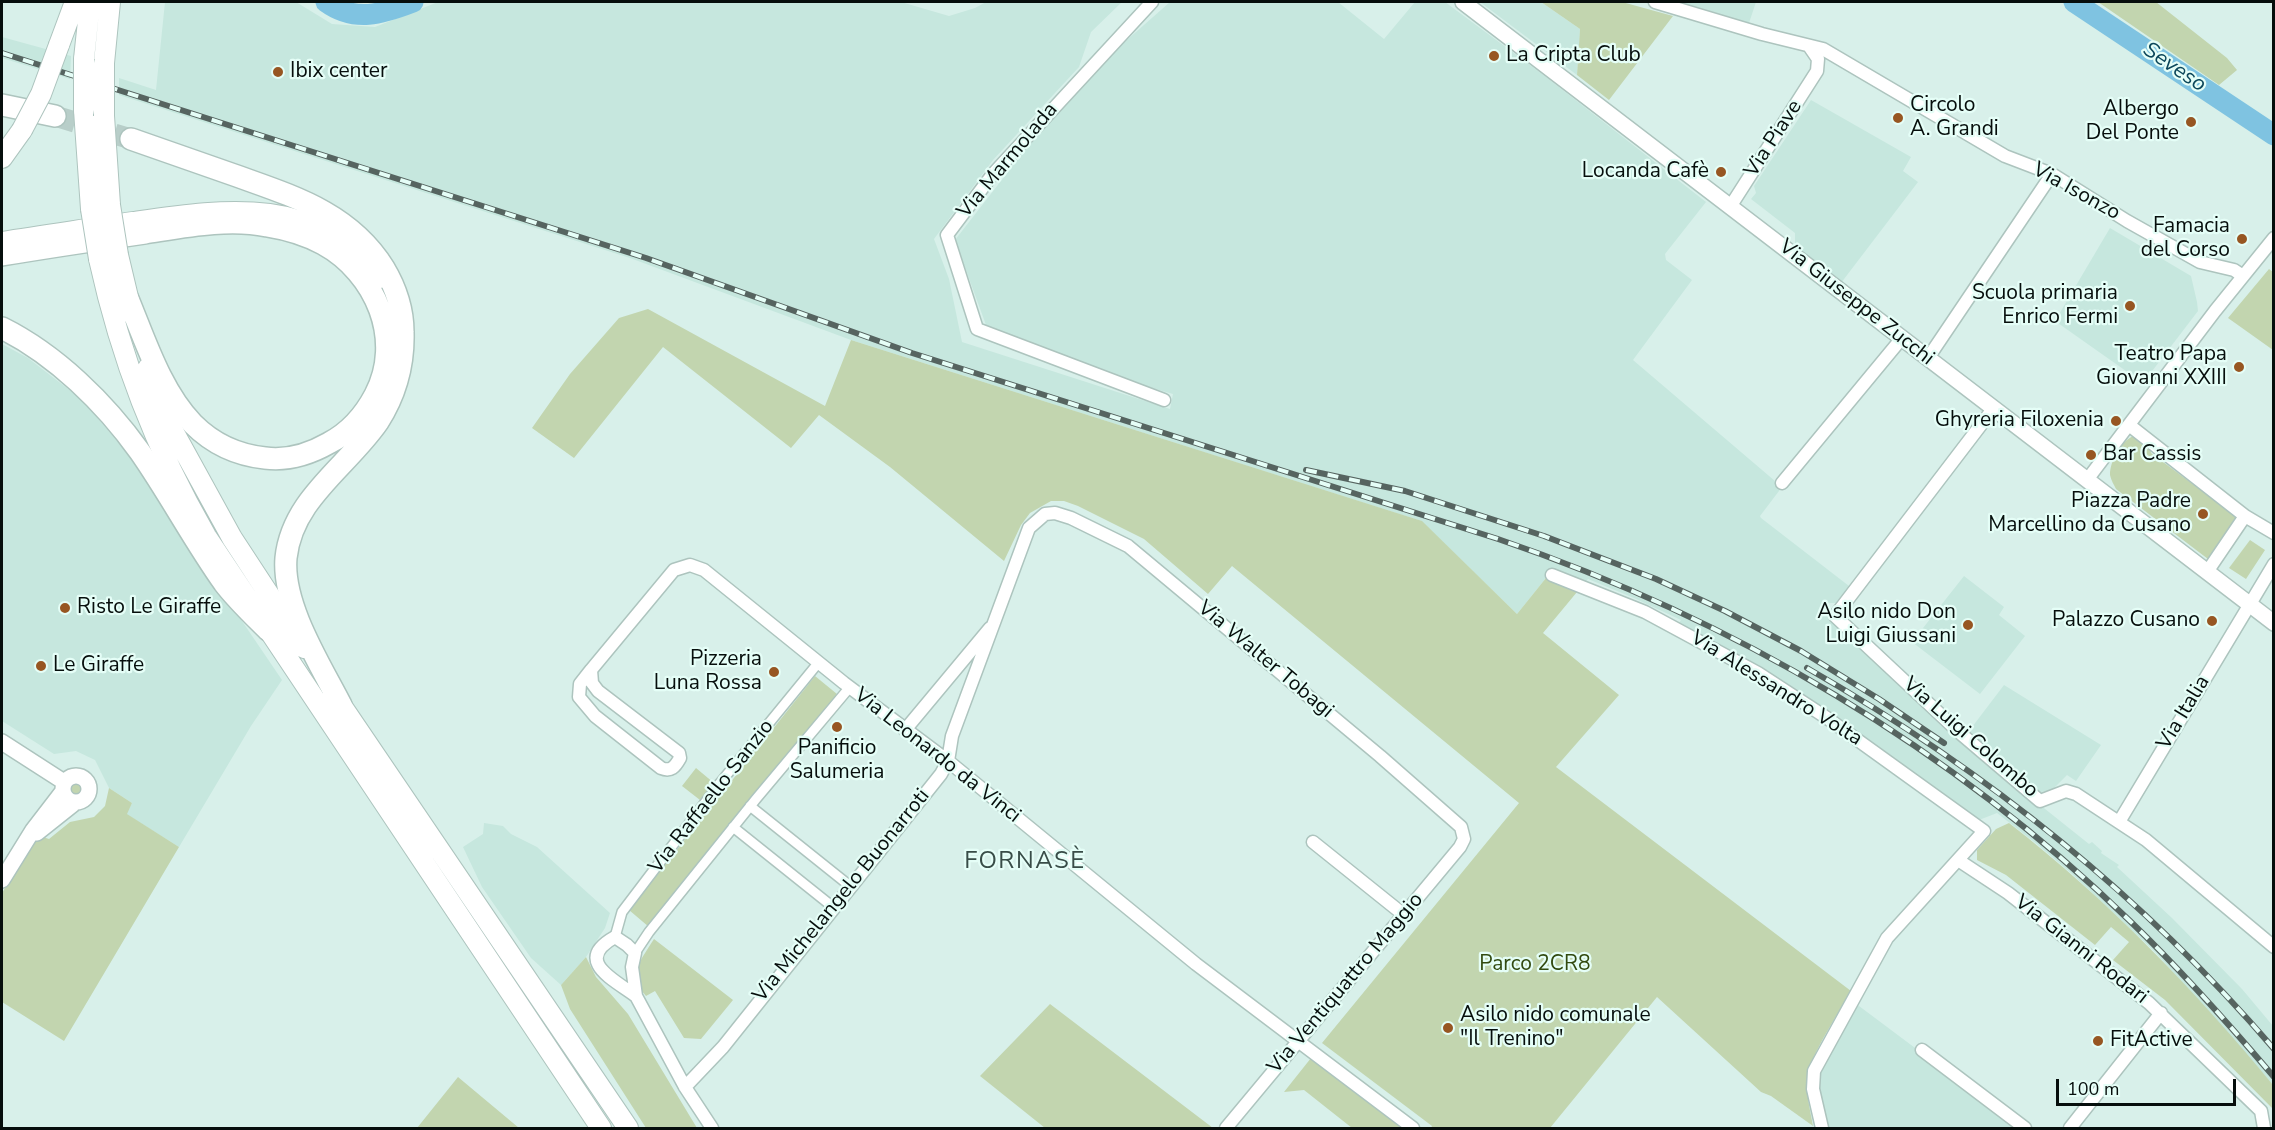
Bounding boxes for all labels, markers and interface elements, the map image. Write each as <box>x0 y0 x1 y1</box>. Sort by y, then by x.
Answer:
water label: Seveso <box>2137 37 2211 99</box>
place label: La Cripta Club <box>1506 43 1641 69</box>
marker: La Cripta Club <box>1487 49 1501 63</box>
place label: Ibix center <box>290 59 387 85</box>
marker: Ibix center <box>271 65 285 79</box>
place label: Circolo A. Grandi <box>1910 93 1999 143</box>
street label: Via Piave <box>1740 96 1808 182</box>
place label: Albergo Del Ponte <box>2086 97 2179 147</box>
street label: Via Marmolada <box>952 98 1064 224</box>
marker: Circolo A. Grandi <box>1891 111 1905 125</box>
marker: Albergo Del Ponte <box>2184 115 2198 129</box>
street label: Via Isonzo <box>2028 158 2124 226</box>
place label: Locanda Cafè <box>1582 159 1709 185</box>
marker: Locanda Cafè <box>1714 165 1728 179</box>
place label: Famacia del Corso <box>2141 214 2230 264</box>
marker: Famacia del Corso <box>2235 232 2249 246</box>
street label: Via Giuseppe Zucchi <box>1773 235 1939 371</box>
place label: Scuola primaria Enrico Fermi <box>1972 281 2118 331</box>
marker: Scuola primaria Enrico Fermi <box>2123 299 2137 313</box>
place label: Teatro Papa Giovanni XXIII <box>2096 342 2227 392</box>
marker: Teatro Papa Giovanni XXIII <box>2232 360 2246 374</box>
place label: Ghyreria Filoxenia <box>1935 408 2104 434</box>
marker: Ghyreria Filoxenia <box>2109 414 2123 428</box>
place label: Bar Cassis <box>2103 442 2201 468</box>
marker: Bar Cassis <box>2084 448 2098 462</box>
place label: Piazza Padre Marcellino da Cusano <box>1988 489 2191 539</box>
marker: Piazza Padre Marcellino da Cusano <box>2196 507 2210 521</box>
place label: Risto Le Giraffe <box>77 595 221 621</box>
street label: Via Walter Tobagi <box>1192 596 1338 724</box>
place label: Asilo nido Don Luigi Giussani <box>1817 600 1956 650</box>
marker: Risto Le Giraffe <box>58 601 72 615</box>
place label: Palazzo Cusano <box>2052 608 2200 634</box>
marker: Palazzo Cusano <box>2205 614 2219 628</box>
marker: Asilo nido Don Luigi Giussani <box>1961 618 1975 632</box>
street label: Via Alessandro Volta <box>1685 626 1867 752</box>
place label: Pizzeria Luna Rossa <box>654 647 762 697</box>
place label: Le Giraffe <box>53 653 144 679</box>
marker: Le Giraffe <box>34 659 48 673</box>
marker: Pizzeria Luna Rossa <box>767 665 781 679</box>
street label: Via Italia <box>2152 671 2216 755</box>
street label: Via Luigi Colombo <box>1897 672 2043 804</box>
street label: Via Leonardo da Vinci <box>849 683 1025 829</box>
street label: Via Raffaello Sanzio <box>644 715 780 879</box>
marker: Panificio Salumeria <box>830 720 844 734</box>
place label: Panificio Salumeria <box>790 736 884 786</box>
street label: Via Michelangelo Buonarroti <box>748 784 936 1008</box>
district label: FORNASÈ <box>964 848 1086 876</box>
street label: Via Ventiquattro Maggio <box>1263 888 1429 1080</box>
street label: Via Gianni Rodari <box>2009 890 2153 1010</box>
park label: Parco 2CR8 <box>1479 952 1591 978</box>
place label: Asilo nido comunale "Il Trenino" <box>1460 1003 1651 1053</box>
marker: Asilo nido comunale "Il Trenino" <box>1441 1021 1455 1035</box>
place label: FitActive <box>2110 1028 2193 1054</box>
marker: FitActive <box>2091 1034 2105 1048</box>
scale bar <box>2059 1067 2239 1105</box>
text: 100 m <box>2067 1077 2119 1101</box>

